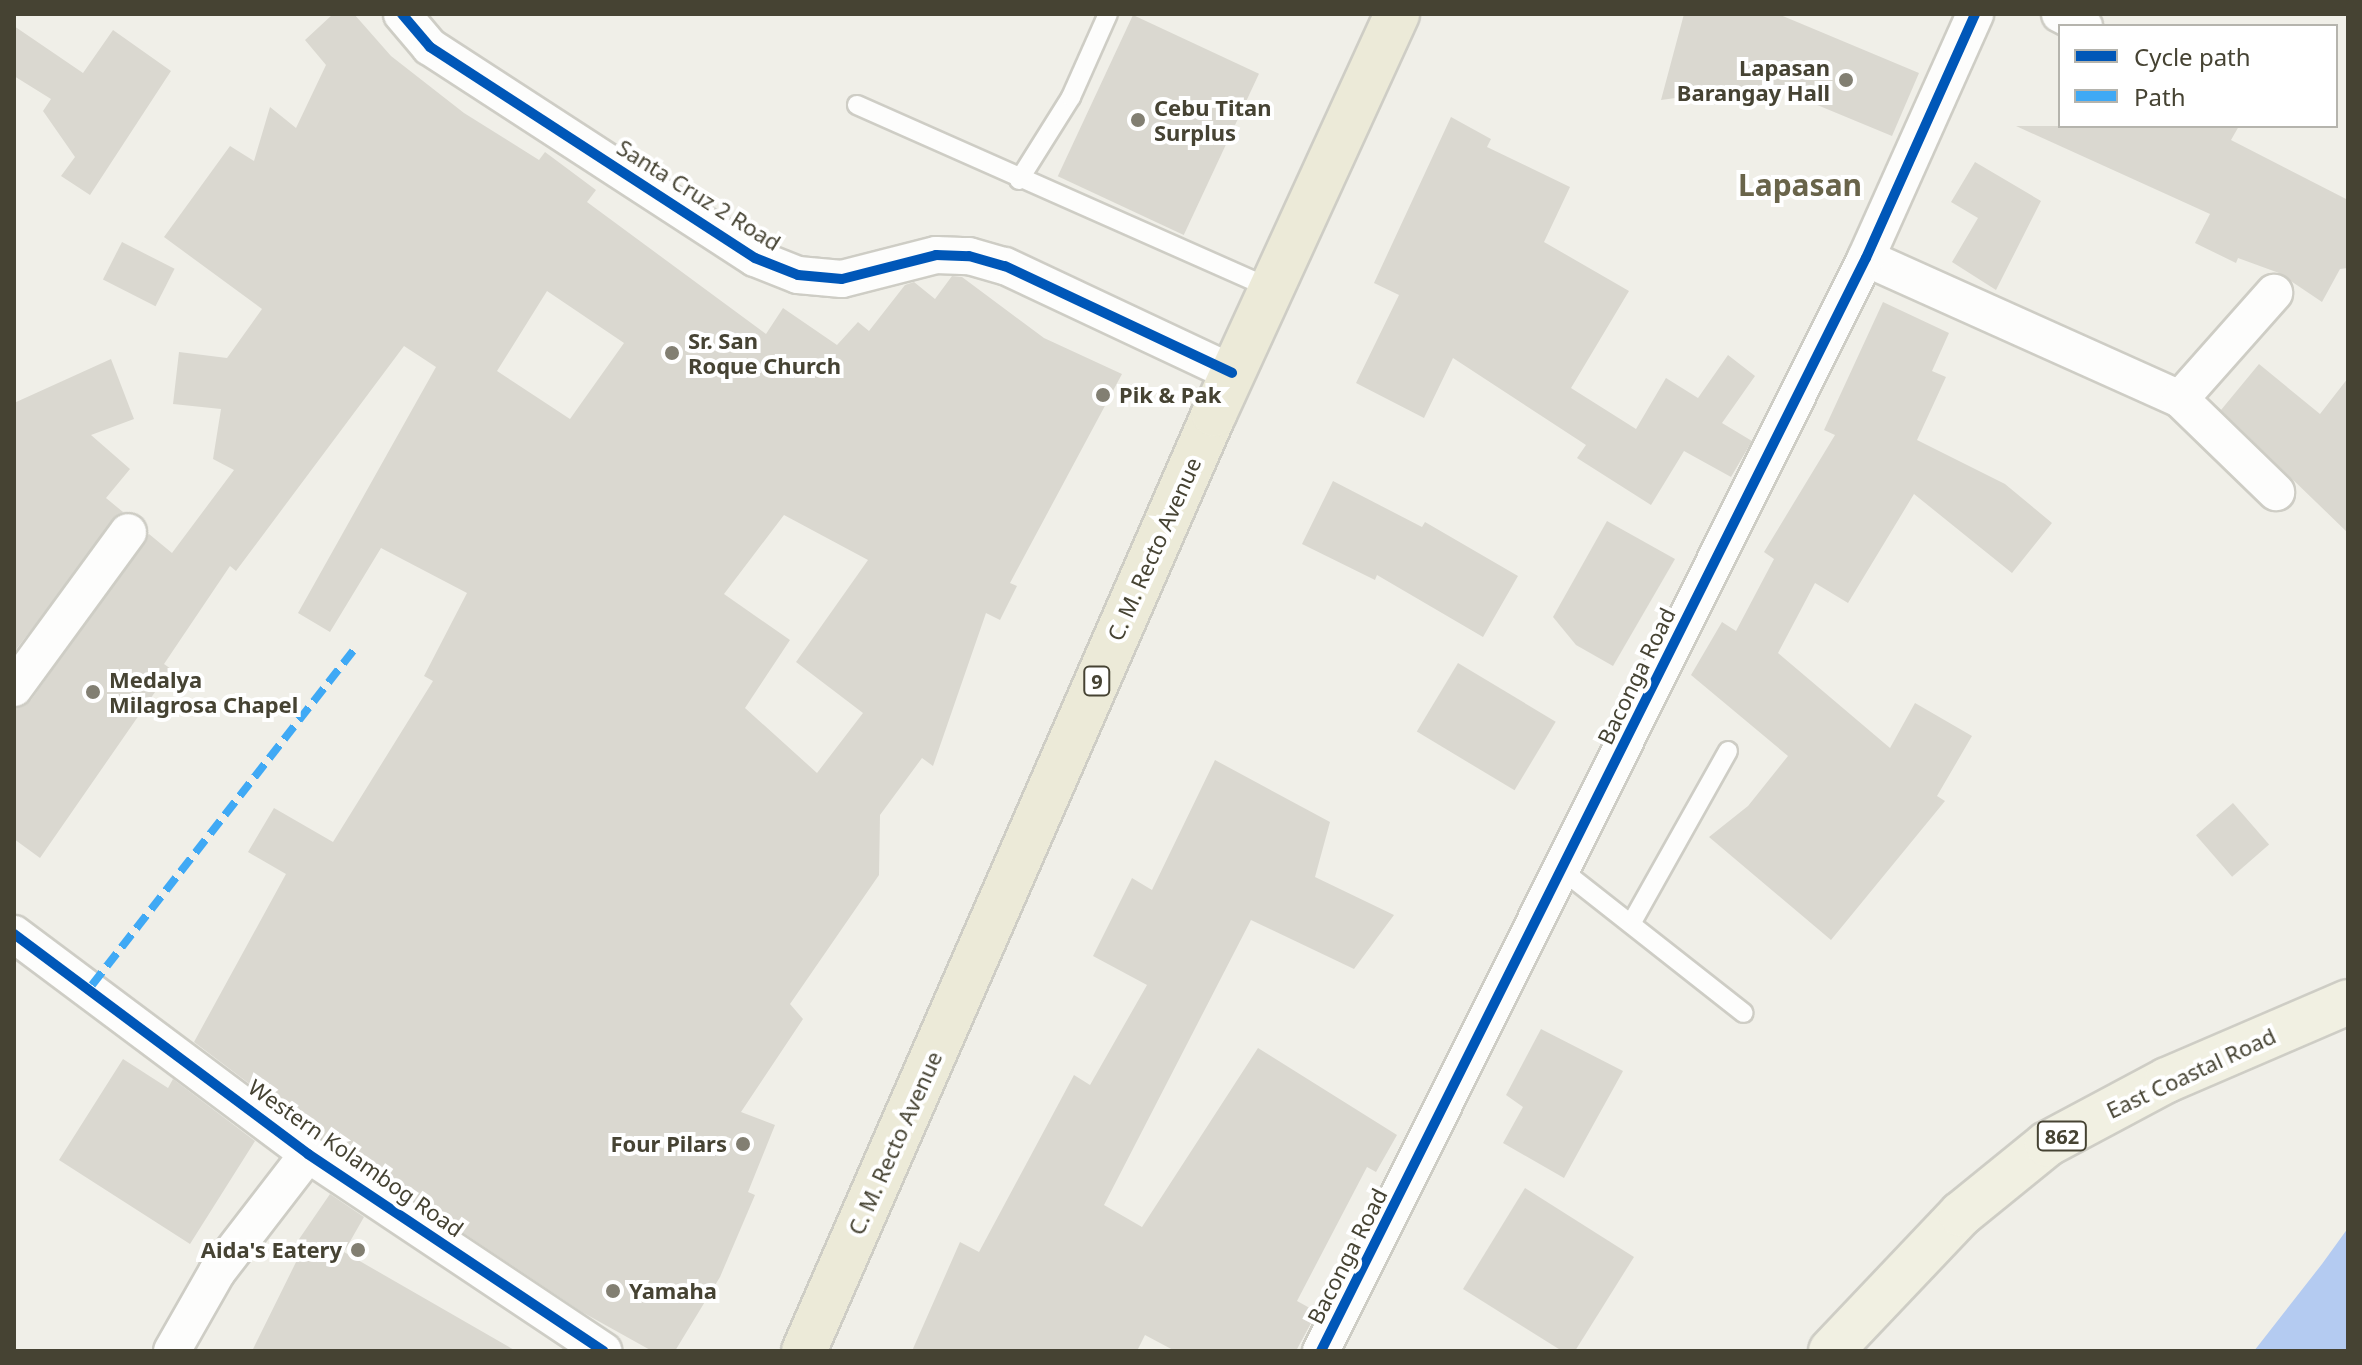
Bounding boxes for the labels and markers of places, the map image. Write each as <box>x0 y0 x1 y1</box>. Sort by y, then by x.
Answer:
place label: Lapasan Barangay Hall <box>1677 54 1830 106</box>
marker: Lapasan Barangay Hall <box>1837 71 1855 89</box>
place label: Cebu Titan Surplus <box>1154 94 1271 146</box>
marker: Cebu Titan Surplus <box>1129 111 1147 129</box>
place label: Sr. San Roque Church <box>688 327 841 378</box>
marker: Sr. San Roque Church <box>663 344 681 362</box>
place label: Pik & Pak <box>1119 382 1221 408</box>
marker: Pik & Pak <box>1094 386 1112 404</box>
place label: Medalya Milagrosa Chapel <box>109 666 298 718</box>
marker: Medalya Milagrosa Chapel <box>84 683 102 701</box>
place label: Four Pilars <box>610 1131 727 1157</box>
marker: Four Pilars <box>734 1135 752 1153</box>
place label: Aida's Eatery <box>201 1237 342 1263</box>
marker: Aida's Eatery <box>349 1241 367 1259</box>
place label: Yamaha <box>629 1278 717 1304</box>
marker: Yamaha <box>604 1282 622 1300</box>

